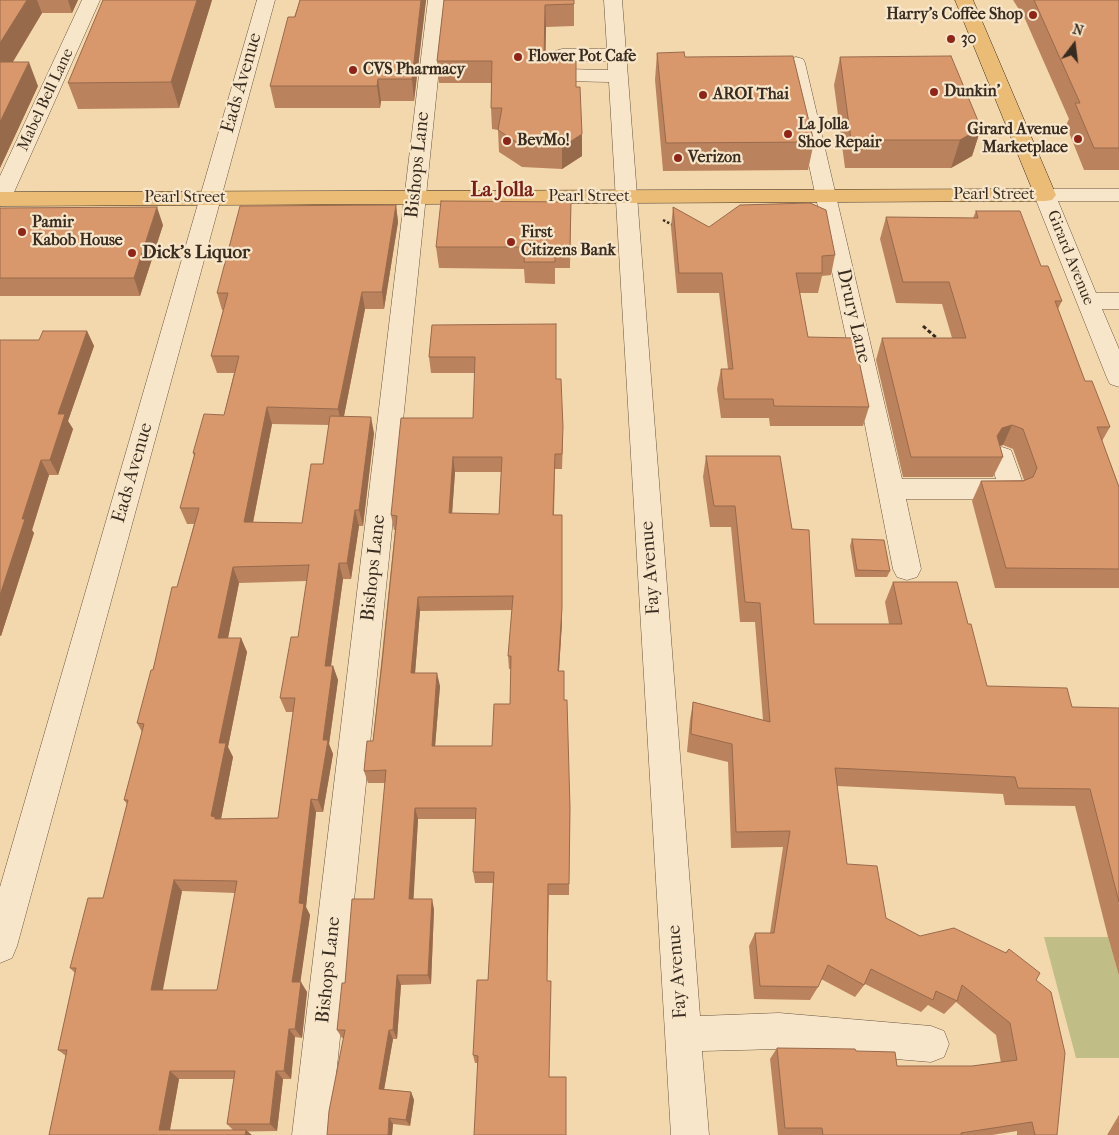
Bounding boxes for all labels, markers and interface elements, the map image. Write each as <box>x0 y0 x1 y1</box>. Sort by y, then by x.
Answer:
place label: Harry's Coffee Shop <box>886 5 1023 25</box>
marker: Harry's Coffee Shop <box>1027 9 1039 21</box>
north arrow <box>1049 20 1099 70</box>
text: N <box>1071 20 1085 40</box>
place label: 30 <box>961 29 976 49</box>
street label: Eads Avenue <box>217 30 267 136</box>
marker: 30 <box>945 33 957 45</box>
street label: Mabel Bell Lane <box>14 46 78 154</box>
place label: Flower Pot Cafe <box>528 47 636 67</box>
marker: Flower Pot Cafe <box>512 51 524 63</box>
place label: CVS Pharmacy <box>363 60 465 80</box>
marker: CVS Pharmacy <box>347 64 359 76</box>
place label: Dunkin' <box>944 82 1000 102</box>
place label: AROI Thai <box>713 85 789 105</box>
marker: Dunkin' <box>928 86 940 98</box>
marker: AROI Thai <box>697 89 709 101</box>
street label: Bishops Lane <box>401 111 435 219</box>
place label: La Jolla Shoe Repair <box>798 115 882 153</box>
place label: Girard Avenue Marketplace <box>967 120 1068 158</box>
marker: La Jolla Shoe Repair <box>782 128 794 140</box>
place label: BevMo! <box>517 131 570 151</box>
marker: Girard Avenue Marketplace <box>1072 133 1084 145</box>
marker: BevMo! <box>501 135 513 147</box>
place label: Verizon <box>688 148 741 168</box>
marker: Verizon <box>672 152 684 164</box>
district label: La Jolla <box>470 179 534 203</box>
street label: Pearl Street <box>953 185 1035 205</box>
street label: Pearl Street <box>548 187 630 207</box>
street label: Pearl Street <box>144 188 226 208</box>
street label: Girard Avenue <box>1042 208 1098 308</box>
place label: Pamir Kabob House <box>32 213 123 251</box>
place label: First Citizens Bank <box>521 223 616 261</box>
marker: Pamir Kabob House <box>16 226 28 238</box>
marker: First Citizens Bank <box>505 236 517 248</box>
place label: Dick's Liquor <box>142 242 250 264</box>
marker: Dick's Liquor <box>126 247 138 259</box>
street label: Drury Lane <box>831 267 875 365</box>
street label: Eads Avenue <box>108 420 158 526</box>
street label: Bishops Lane <box>357 514 391 622</box>
street label: Fay Avenue <box>636 520 666 616</box>
street label: Bishops Lane <box>312 916 346 1024</box>
street label: Fay Avenue <box>663 924 693 1020</box>

